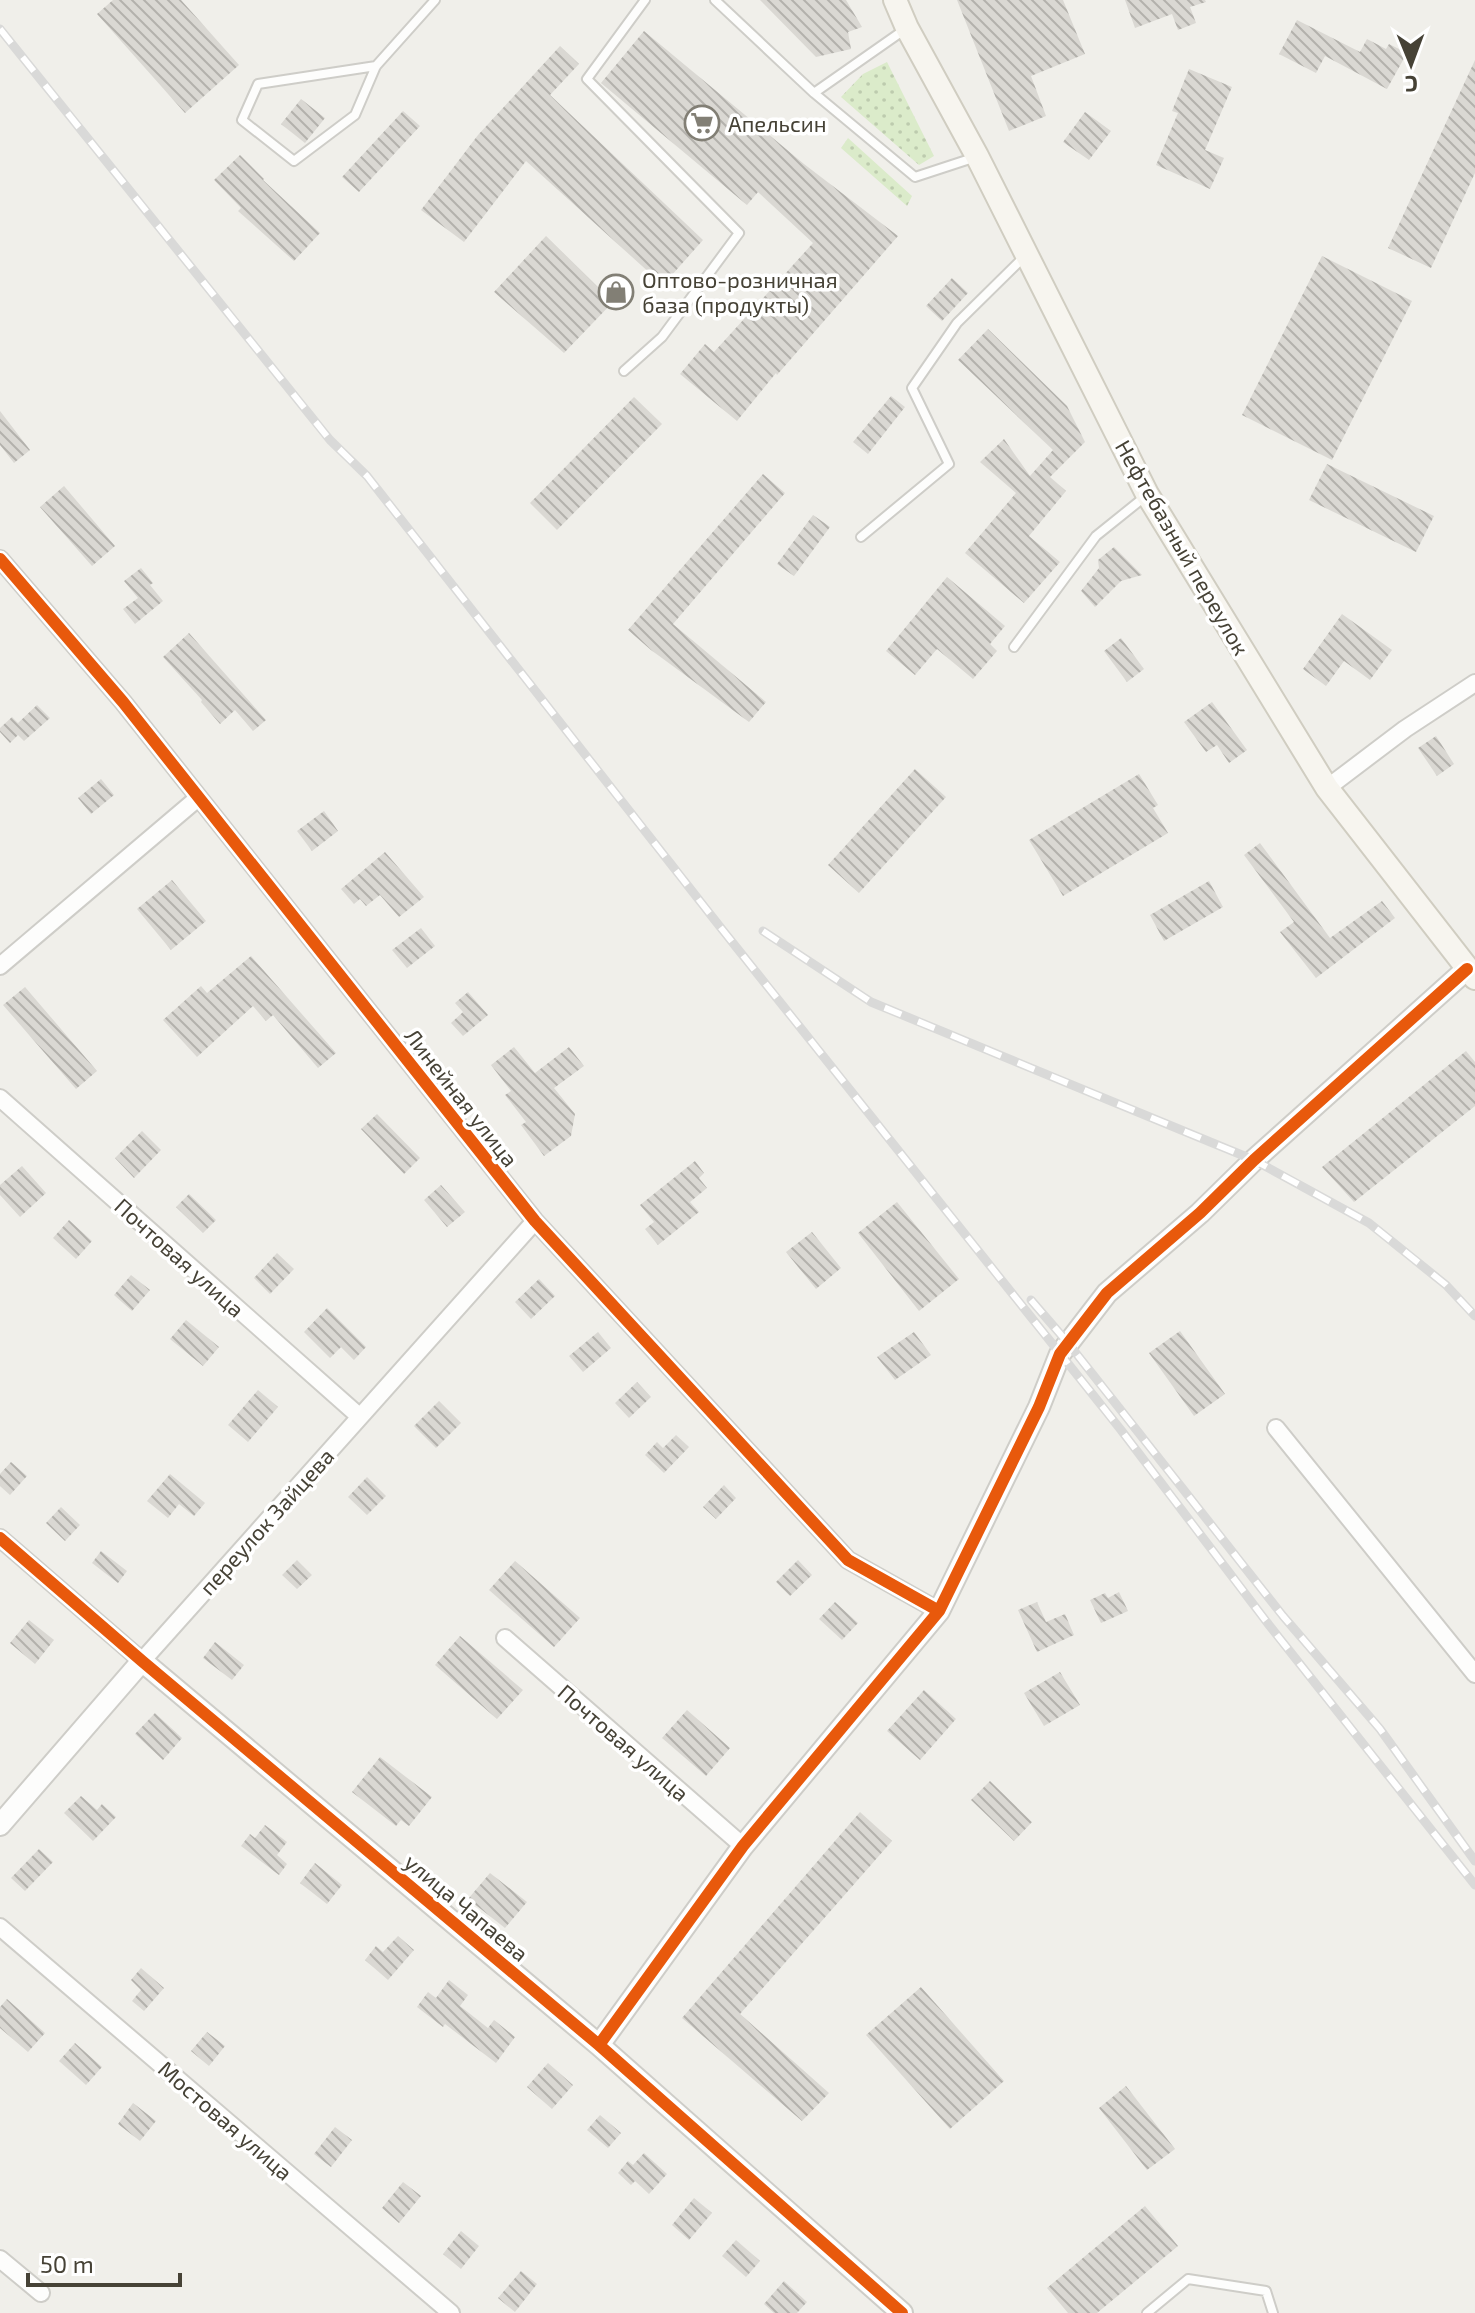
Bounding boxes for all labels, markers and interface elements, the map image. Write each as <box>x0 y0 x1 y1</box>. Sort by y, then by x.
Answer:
north arrow <box>1371 24 1451 104</box>
text: С <box>1405 72 1418 98</box>
supermarket icon: Апельсин <box>683 104 721 142</box>
place label: Апельсин <box>728 110 826 136</box>
place label: Оптово-розничная база (продукты) <box>642 266 838 318</box>
shop icon: Оптово-розничная база (продукты) <box>597 273 635 311</box>
street label: Нефтебазный переулок <box>1110 435 1255 660</box>
street label: Линейная улица <box>399 1023 524 1172</box>
street label: Почтовая улица <box>109 1192 250 1323</box>
street label: переулок Зайцева <box>193 1442 339 1600</box>
street label: Почтовая улица <box>553 1678 695 1807</box>
street label: улица Чапаева <box>399 1848 534 1967</box>
street label: Мостовая улица <box>153 2055 298 2186</box>
scale bar <box>28 2237 180 2287</box>
text: 50 m <box>40 2249 94 2278</box>

